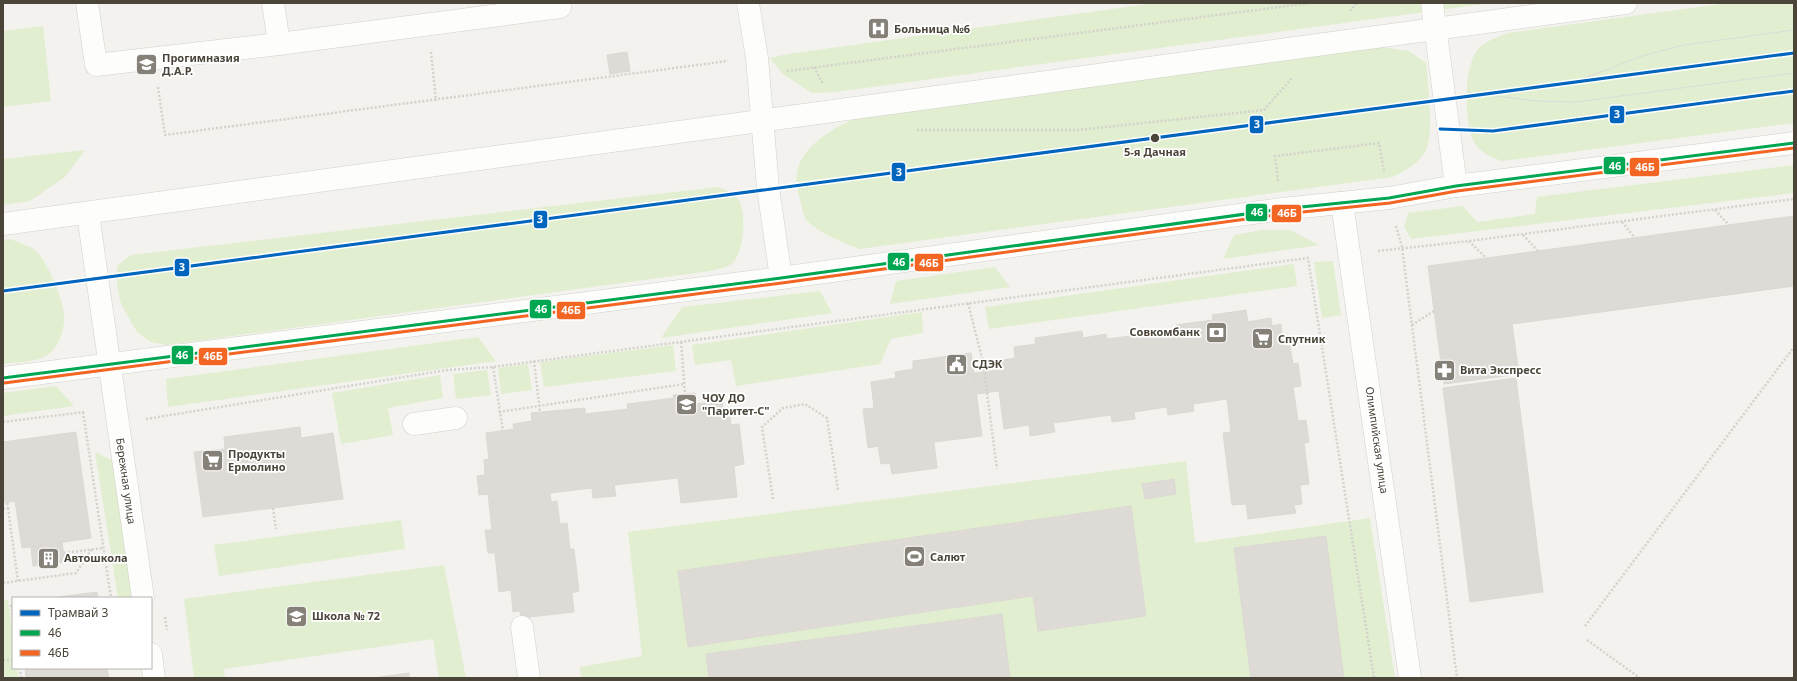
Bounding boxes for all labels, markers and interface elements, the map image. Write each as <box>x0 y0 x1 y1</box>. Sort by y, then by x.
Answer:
hospital icon: Больница №6 <box>865 16 891 42</box>
place label: Больница №6 <box>894 21 970 36</box>
place label: Прогимназия Д.А.Р. <box>162 50 240 78</box>
school or university icon: Прогимназия Д.А.Р. <box>134 51 160 77</box>
line badge: 3 <box>1609 105 1625 124</box>
text: 3 <box>1614 106 1620 121</box>
line badge: 3 <box>1249 115 1264 134</box>
text: 3 <box>1254 116 1260 131</box>
marker: 5-я Дачная <box>1149 132 1161 144</box>
place label: 5-я Дачная <box>1124 144 1186 159</box>
line badge: 46 <box>1603 156 1626 175</box>
line badge: 46Б <box>1629 157 1660 177</box>
text: 46 <box>1609 158 1621 173</box>
text: 46Б <box>1635 159 1655 174</box>
line badge: 3 <box>891 162 906 182</box>
text: 3 <box>896 164 902 179</box>
line badge: 46 <box>1245 203 1268 222</box>
text: 46 <box>1251 204 1263 219</box>
line badge: 46Б <box>1271 204 1302 223</box>
text: 46Б <box>1277 205 1297 220</box>
line badge: 3 <box>533 210 548 229</box>
text: 3 <box>537 211 543 226</box>
line badge: 46 <box>887 252 910 271</box>
line badge: 46Б <box>914 253 944 272</box>
text: 46 <box>893 254 905 269</box>
text: 46Б <box>919 255 939 270</box>
line badge: 3 <box>174 258 190 277</box>
text: 3 <box>179 259 185 274</box>
line badge: 46 <box>529 299 552 319</box>
text: 46 <box>535 301 547 316</box>
line badge: 46Б <box>556 301 586 320</box>
text: 46Б <box>561 302 581 317</box>
bank icon: Совкомбанк <box>1203 319 1229 345</box>
place label: Совкомбанк <box>1130 324 1200 339</box>
supermarket icon: Спутник <box>1249 326 1275 352</box>
place label: Спутник <box>1278 331 1326 346</box>
line badge: 46 <box>171 345 194 365</box>
text: 46 <box>176 347 188 362</box>
line badge: 46Б <box>198 347 228 366</box>
text: 46Б <box>203 348 223 363</box>
public building icon: СДЭК <box>944 351 970 377</box>
place label: СДЭК <box>972 356 1003 371</box>
pharmacy icon: Вита Экспресс <box>1432 357 1458 383</box>
place label: Вита Экспресс <box>1460 362 1541 377</box>
street label: Олимпийская улица <box>1363 385 1392 494</box>
place label: ЧОУ ДО "Паритет-С" <box>702 390 770 418</box>
school or university icon: ЧОУ ДО "Паритет-С" <box>673 391 699 417</box>
street label: Бережная улица <box>113 437 140 525</box>
place label: Продукты Ермолино <box>228 446 286 474</box>
supermarket icon: Продукты Ермолино <box>199 447 225 473</box>
sports icon: Салют <box>901 544 927 570</box>
building icon: Автошкола <box>35 545 61 571</box>
place label: Салют <box>930 549 966 564</box>
place label: Автошкола <box>64 550 128 565</box>
legend <box>12 597 152 669</box>
school or university icon: Школа № 72 <box>284 603 310 629</box>
text: Трамвай 3 <box>48 604 109 621</box>
place label: Школа № 72 <box>312 608 380 623</box>
text: 46 <box>48 624 62 641</box>
text: 46Б <box>48 644 69 661</box>

